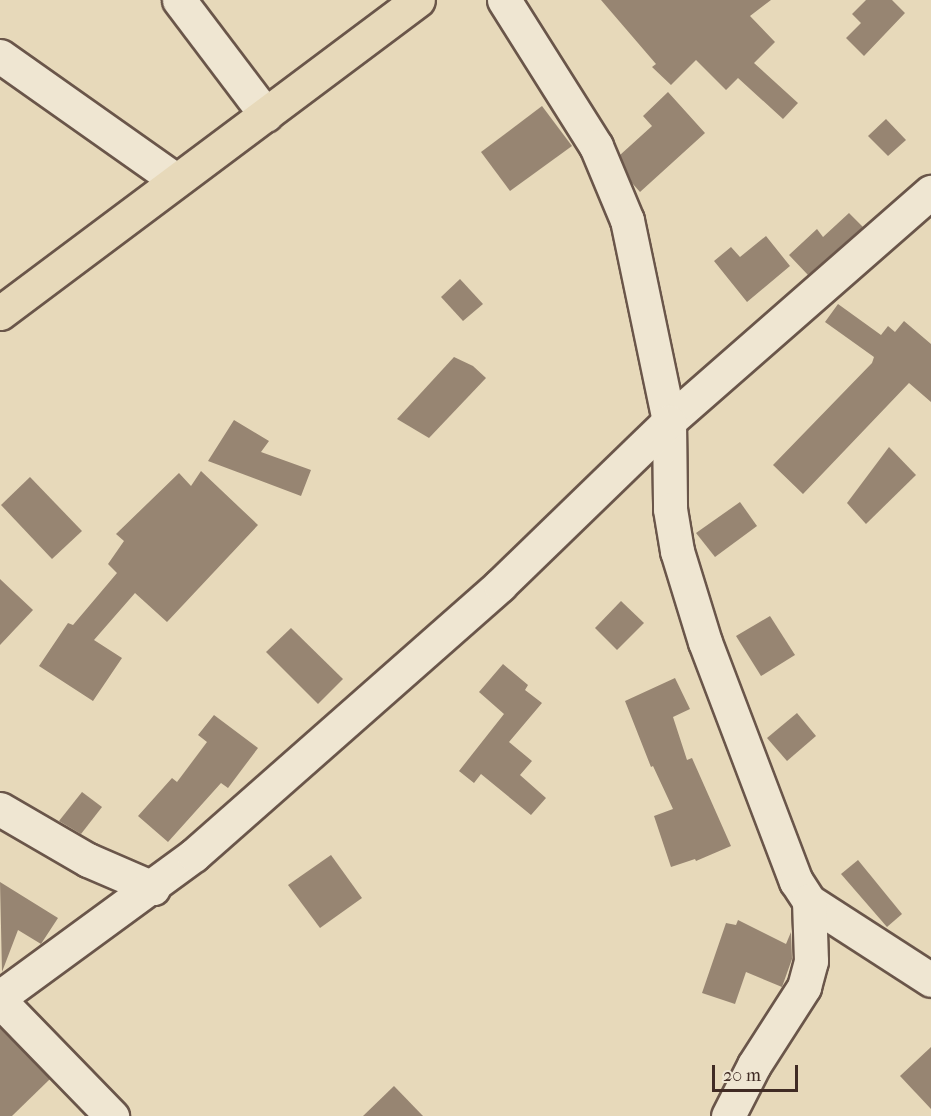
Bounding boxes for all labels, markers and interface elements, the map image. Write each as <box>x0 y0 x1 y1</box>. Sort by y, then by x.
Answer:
scale bar <box>715 1053 800 1091</box>
text: 20 m <box>723 1065 761 1086</box>

